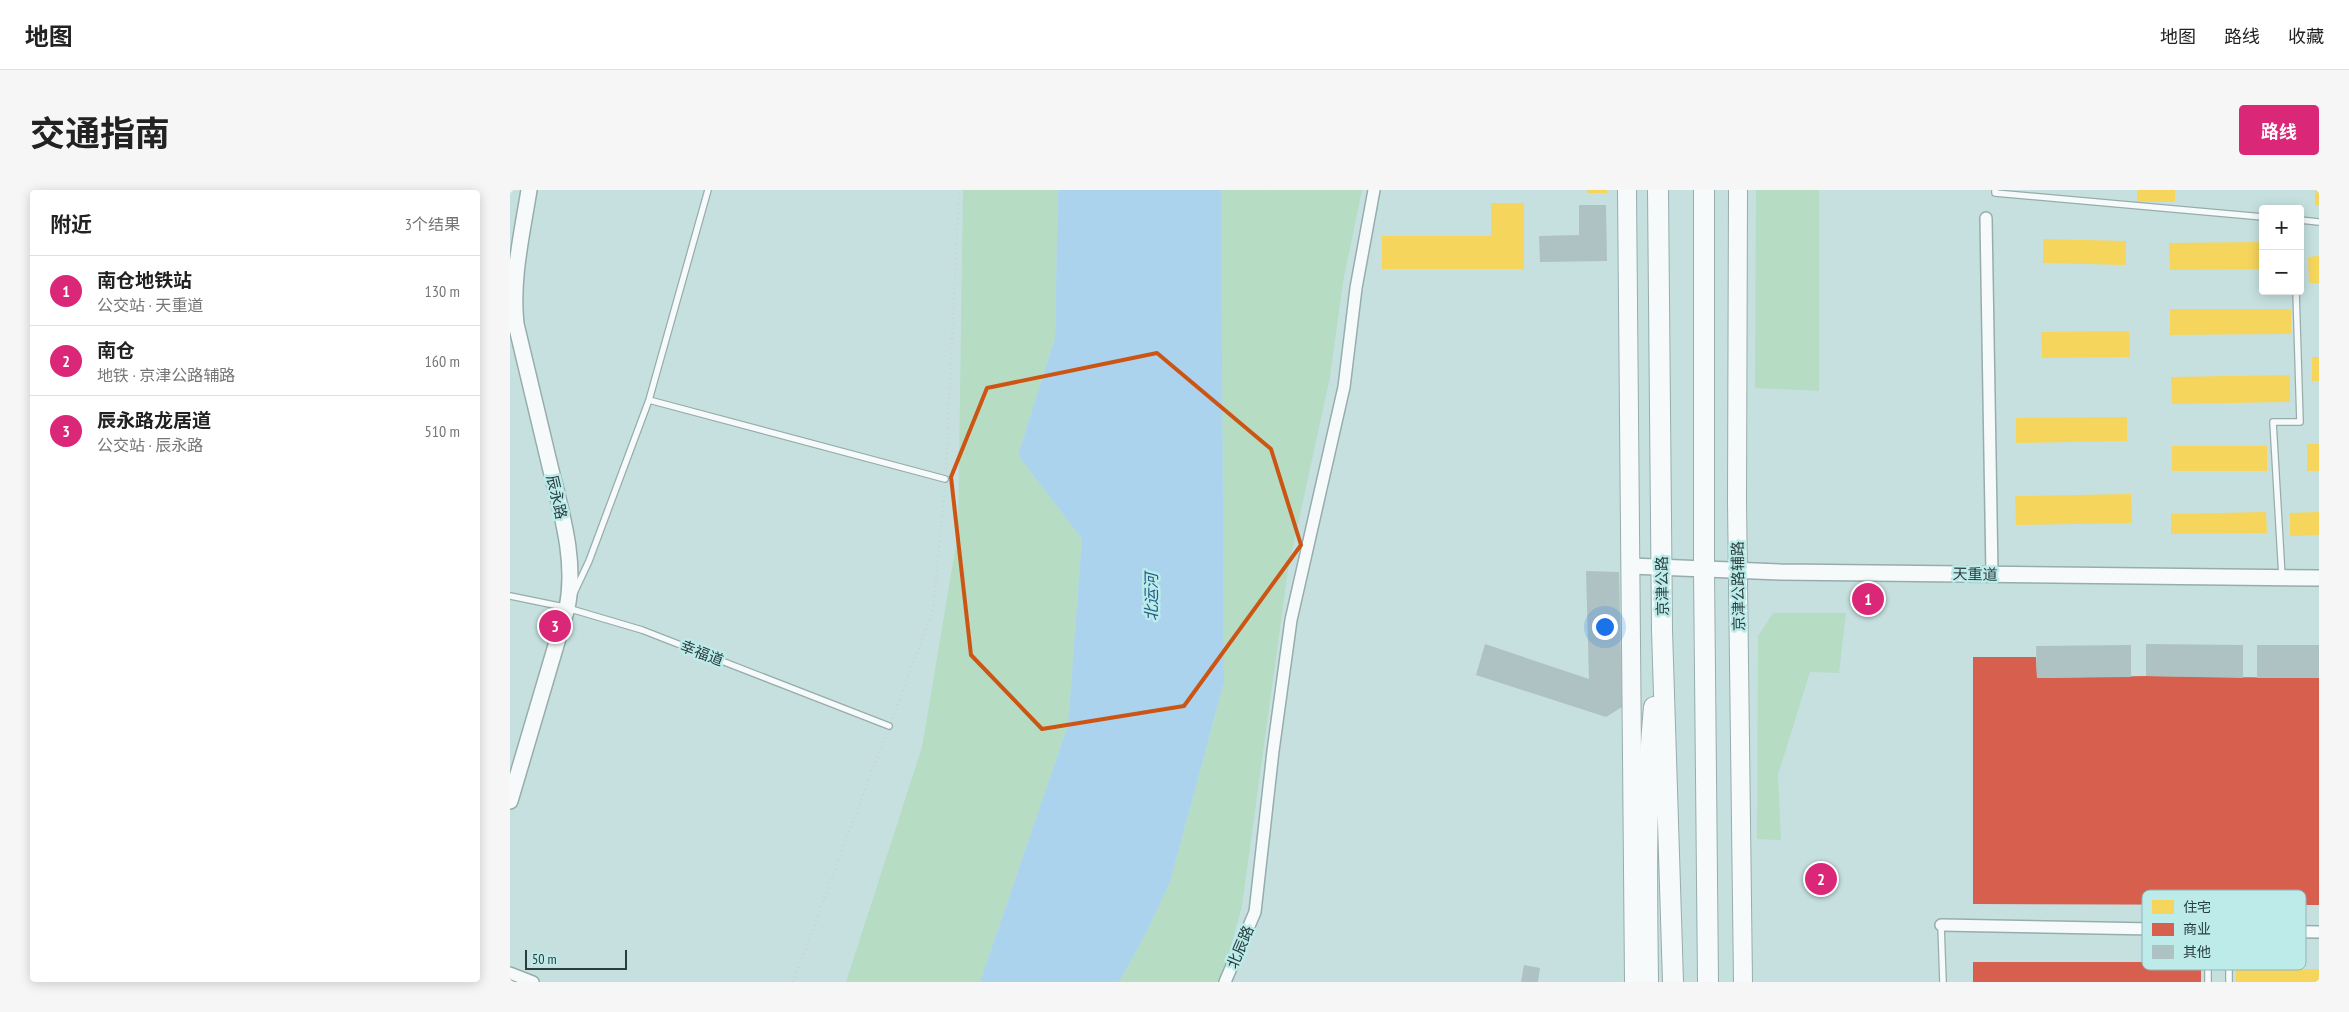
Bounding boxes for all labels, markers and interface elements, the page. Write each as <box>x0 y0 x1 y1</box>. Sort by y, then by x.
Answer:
text: 地图 <box>25 21 73 52</box>
text: 地图 <box>2160 25 2196 48</box>
text: 路线 <box>2224 25 2260 48</box>
text: 收藏 <box>2288 25 2324 48</box>
button: 路线 <box>2239 105 2319 155</box>
text: 交通指南 <box>30 110 170 156</box>
map controls <box>2259 205 2304 295</box>
button: + <box>2259 205 2304 250</box>
text: 附近 <box>50 211 92 238</box>
text: 3个结果 <box>405 214 460 234</box>
button: − <box>2259 250 2304 295</box>
text: 南仓地铁站 <box>97 268 192 292</box>
text: 1 <box>62 281 70 301</box>
text: 130 m <box>425 281 460 301</box>
text: 公交站 · 天重道 <box>97 295 203 315</box>
text: 南仓 <box>97 338 135 362</box>
text: 2 <box>62 351 70 371</box>
text: 160 m <box>425 351 460 371</box>
text: 地铁 · 京津公路辅路 <box>97 365 235 385</box>
text: 辰永路龙居道 <box>97 408 211 432</box>
text: 3 <box>62 421 70 441</box>
text: 510 m <box>425 421 460 441</box>
text: 公交站 · 辰永路 <box>97 435 203 455</box>
street label: 辰永路 <box>543 473 571 521</box>
street label: 京津公路辅路 <box>1728 541 1748 631</box>
street label: 京津公路 <box>1652 556 1672 616</box>
street label: 天重道 <box>1952 564 1998 584</box>
water label: 北运河 <box>1141 570 1161 621</box>
pin: 1 <box>1852 580 1884 618</box>
pin: 3 <box>539 607 571 645</box>
your location <box>1592 614 1618 640</box>
street label: 幸福道 <box>678 636 726 670</box>
pin: 2 <box>1805 860 1837 898</box>
legend <box>2142 890 2306 970</box>
text: 住宅 <box>2183 898 2211 916</box>
text: 商业 <box>2183 920 2211 938</box>
street label: 北辰路 <box>1222 923 1258 971</box>
text: 其他 <box>2183 943 2211 961</box>
scale bar <box>525 947 628 970</box>
text: 50 m <box>532 950 557 968</box>

